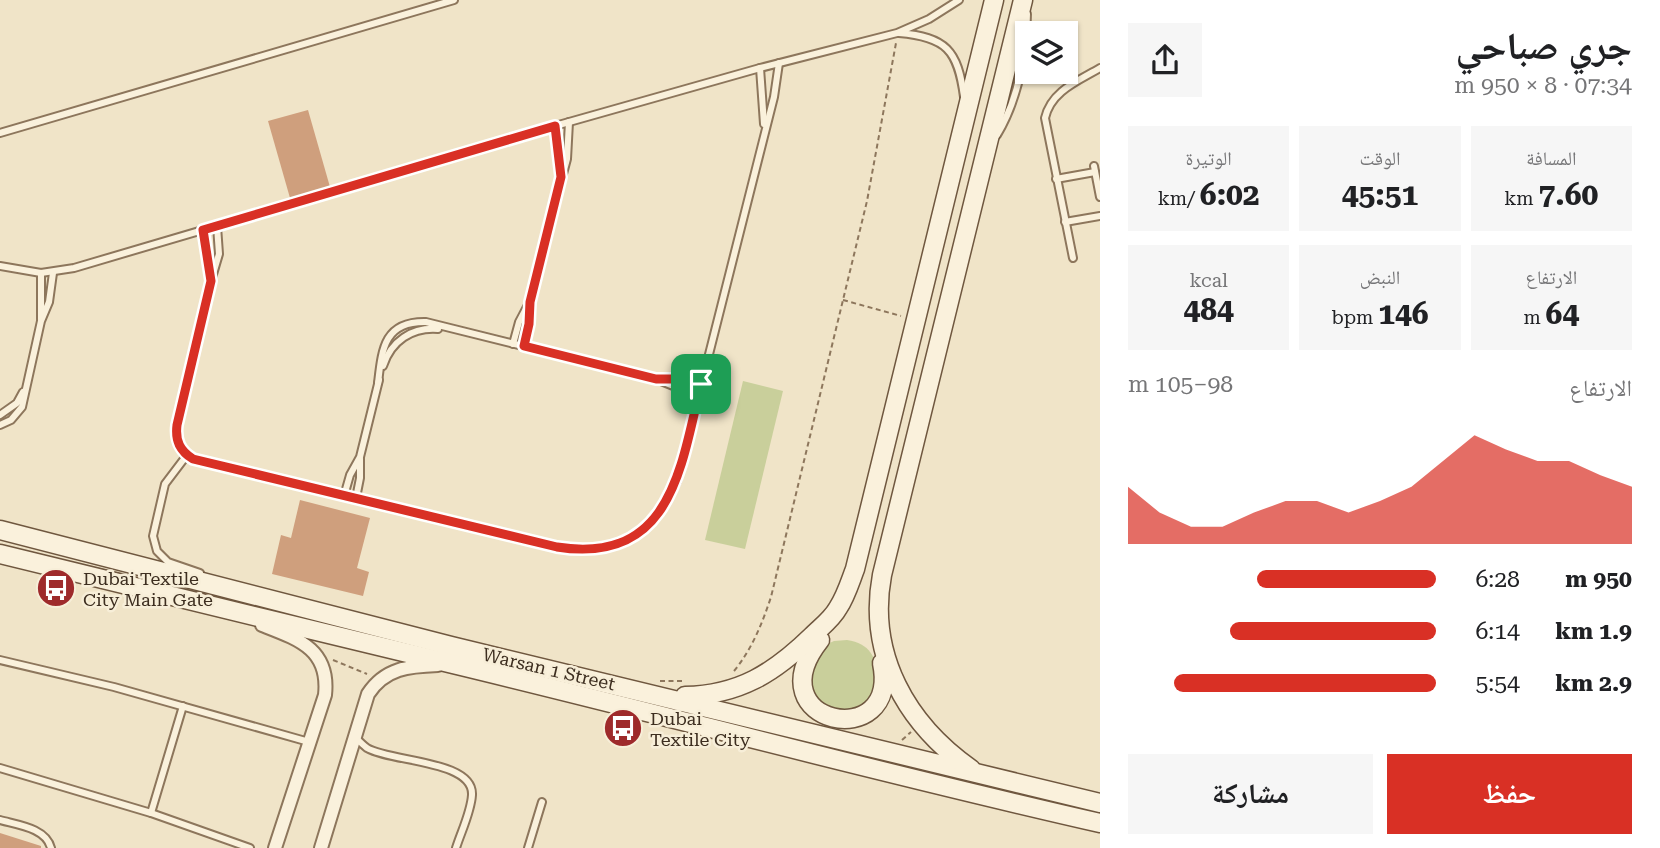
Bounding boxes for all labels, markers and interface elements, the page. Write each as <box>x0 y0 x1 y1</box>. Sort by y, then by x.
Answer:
map controls <box>1015 21 1078 84</box>
button: layers <box>1015 21 1078 84</box>
button: share <box>1128 23 1202 97</box>
text: جري صباحي <box>1455 24 1632 68</box>
text: 07:34 · 8 × 950 m <box>1454 72 1632 99</box>
text: الوتيرة <box>1186 147 1232 170</box>
text: الوقت <box>1360 147 1400 170</box>
text: المسافة <box>1526 147 1577 170</box>
text: 6:02 <box>1200 177 1260 212</box>
text: 45:51 <box>1342 177 1418 212</box>
text: 7.60 <box>1539 177 1598 212</box>
text: /km <box>1158 187 1200 210</box>
text: km <box>1504 187 1539 210</box>
text: النبض <box>1360 266 1400 289</box>
text: الارتفاع <box>1525 266 1577 289</box>
text: kcal <box>1190 269 1228 292</box>
text: 484 <box>1183 292 1234 327</box>
text: 146 <box>1378 296 1429 331</box>
text: 64 <box>1546 296 1579 331</box>
text: bpm <box>1331 306 1378 329</box>
text: m <box>1523 306 1546 329</box>
pin <box>671 354 731 414</box>
icon: arrive <box>682 365 720 403</box>
text: 98–105 m <box>1128 371 1233 398</box>
text: الارتفاع <box>1569 375 1632 402</box>
text: 6:28 <box>1475 566 1520 593</box>
text: 950 m <box>1565 566 1632 593</box>
bus stop icon: Dubai Textile City Main Gate <box>35 567 77 609</box>
place label: Dubai Textile City Main Gate <box>83 568 213 610</box>
text: 6:14 <box>1475 618 1520 645</box>
text: 1.9 km <box>1555 618 1632 645</box>
street label: Warsan 1 Street <box>481 644 618 695</box>
text: 5:54 <box>1475 670 1520 697</box>
text: 2.9 km <box>1555 670 1632 697</box>
bus stop icon: Dubai Textile City <box>602 707 644 749</box>
place label: Dubai Textile City <box>650 708 751 750</box>
button: مشاركة <box>1128 754 1373 834</box>
button: حفظ <box>1387 754 1632 834</box>

